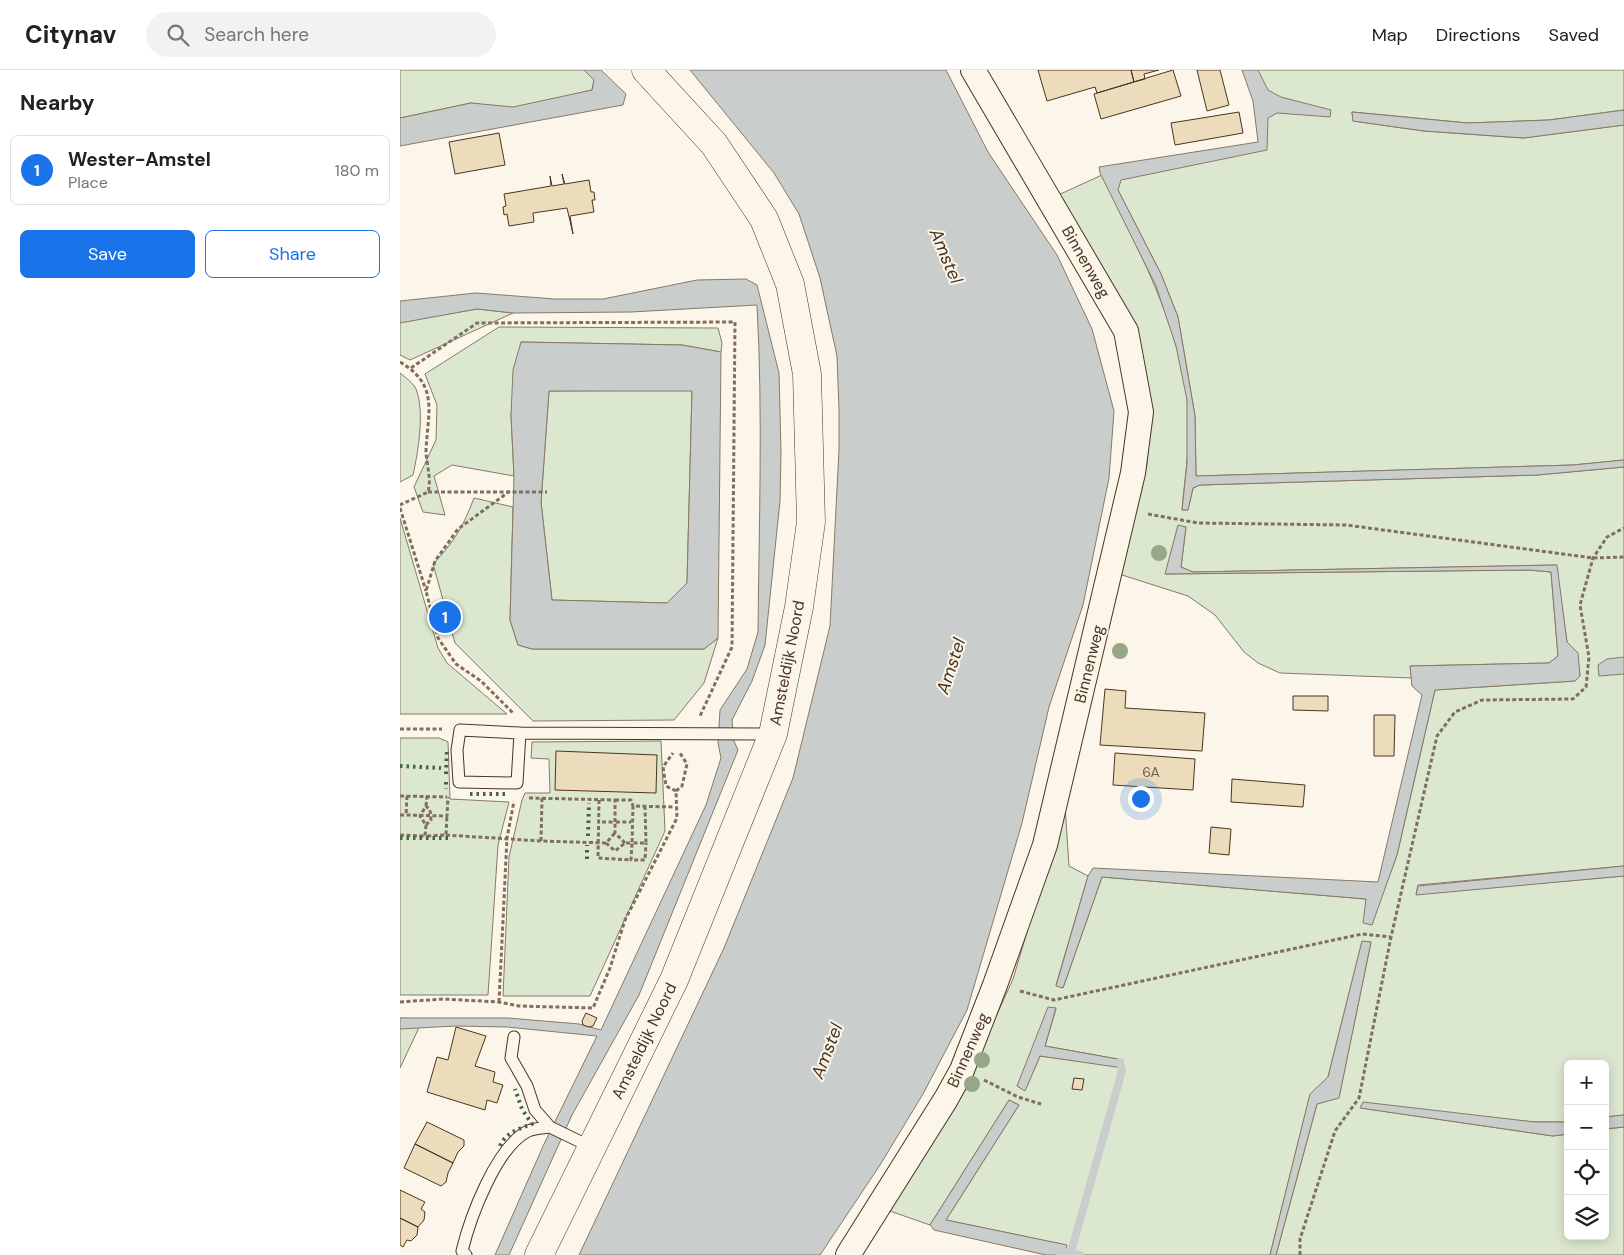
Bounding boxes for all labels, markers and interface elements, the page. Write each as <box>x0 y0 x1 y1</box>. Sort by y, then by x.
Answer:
search box <box>146 12 496 57</box>
text: Citynav <box>25 19 116 50</box>
icon: search <box>164 21 192 49</box>
text: Search here <box>204 22 309 47</box>
text: Map <box>1372 23 1408 47</box>
text: Directions <box>1436 23 1521 47</box>
text: Saved <box>1549 23 1599 47</box>
text: Nearby <box>20 89 94 117</box>
text: Wester-Amstel <box>68 147 211 172</box>
text: 1 <box>34 160 40 181</box>
text: 180 m <box>335 160 379 181</box>
text: Place <box>68 172 108 193</box>
street label: Binnenweg <box>1057 222 1115 302</box>
water label: Amstel <box>923 224 969 288</box>
button: Save <box>20 230 195 278</box>
button: Share <box>205 230 380 278</box>
pin: 1 <box>429 598 461 636</box>
street label: Amsteldijk Noord <box>765 599 809 727</box>
street label: Binnenweg <box>1069 623 1109 705</box>
water label: Amstel <box>930 634 972 698</box>
house number: 6A <box>1142 763 1160 781</box>
your location <box>1128 786 1154 812</box>
street label: Amsteldijk Noord <box>607 979 681 1103</box>
street label: Binnenweg <box>942 1009 994 1091</box>
water label: Amstel <box>805 1019 849 1083</box>
map controls <box>1564 1060 1609 1240</box>
button: + <box>1564 1060 1609 1105</box>
button: − <box>1564 1105 1609 1150</box>
button: locate <box>1564 1150 1609 1195</box>
button: layers <box>1564 1195 1609 1240</box>

